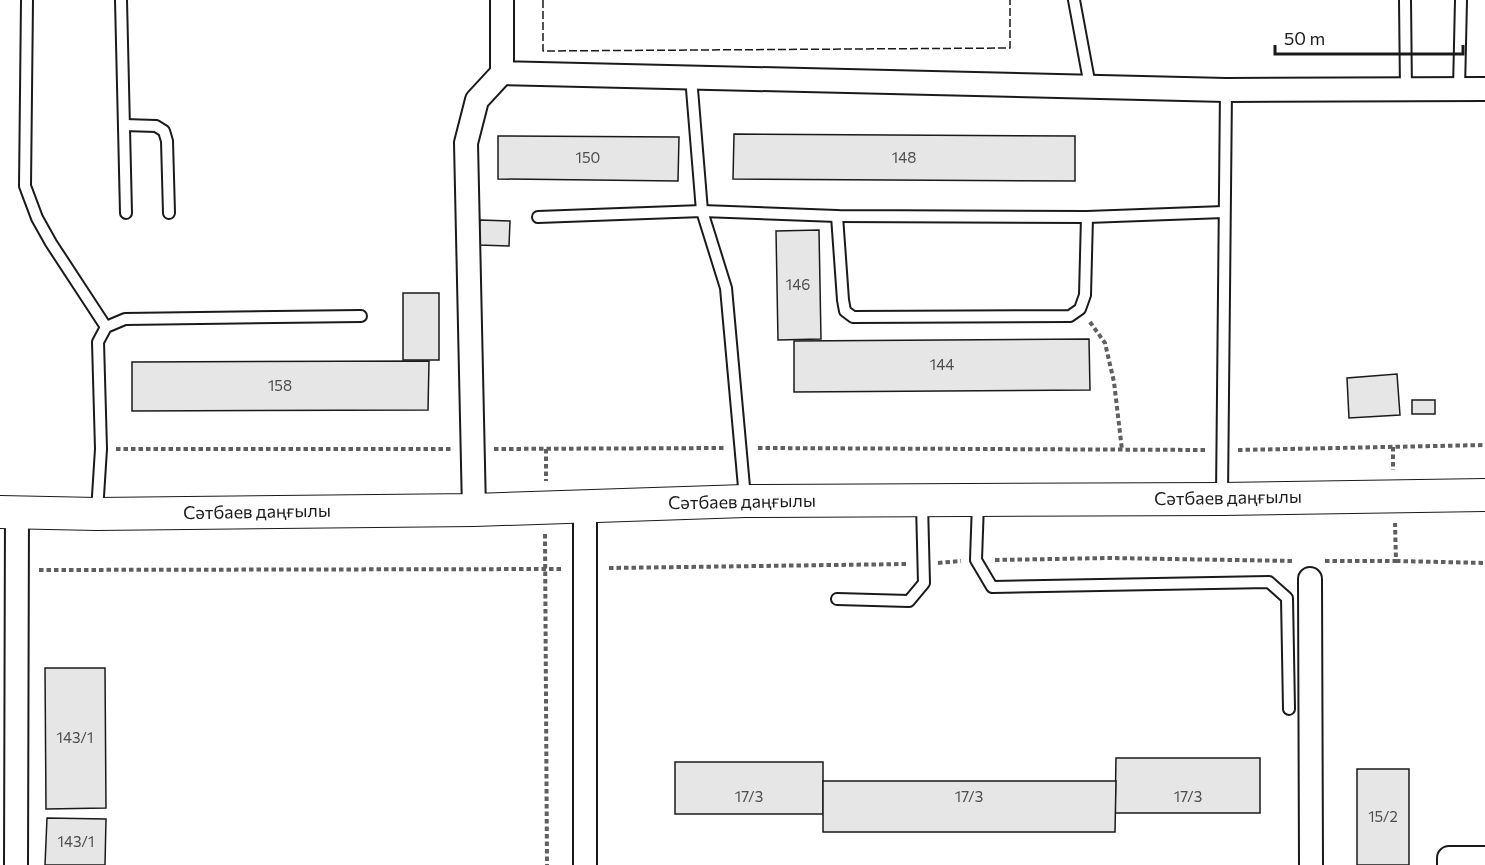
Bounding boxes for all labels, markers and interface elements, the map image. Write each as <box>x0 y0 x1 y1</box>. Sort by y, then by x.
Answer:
scale bar <box>1275 18 1462 56</box>
text: 50 m <box>1284 27 1325 49</box>
house number: 150 <box>576 148 600 166</box>
house number: 148 <box>892 148 916 166</box>
house number: 146 <box>786 275 810 293</box>
house number: 144 <box>930 355 954 373</box>
house number: 158 <box>268 376 292 394</box>
street label: Сәтбаев даңғылы <box>1154 485 1302 509</box>
street label: Сәтбаев даңғылы <box>668 489 816 513</box>
street label: Сәтбаев даңғылы <box>183 499 331 523</box>
house number: 143/1 <box>57 728 93 746</box>
house number: 17/3 <box>735 787 763 805</box>
house number: 17/3 <box>955 787 983 805</box>
house number: 17/3 <box>1174 787 1202 805</box>
house number: 15/2 <box>1368 807 1398 825</box>
house number: 143/1 <box>58 832 94 850</box>

